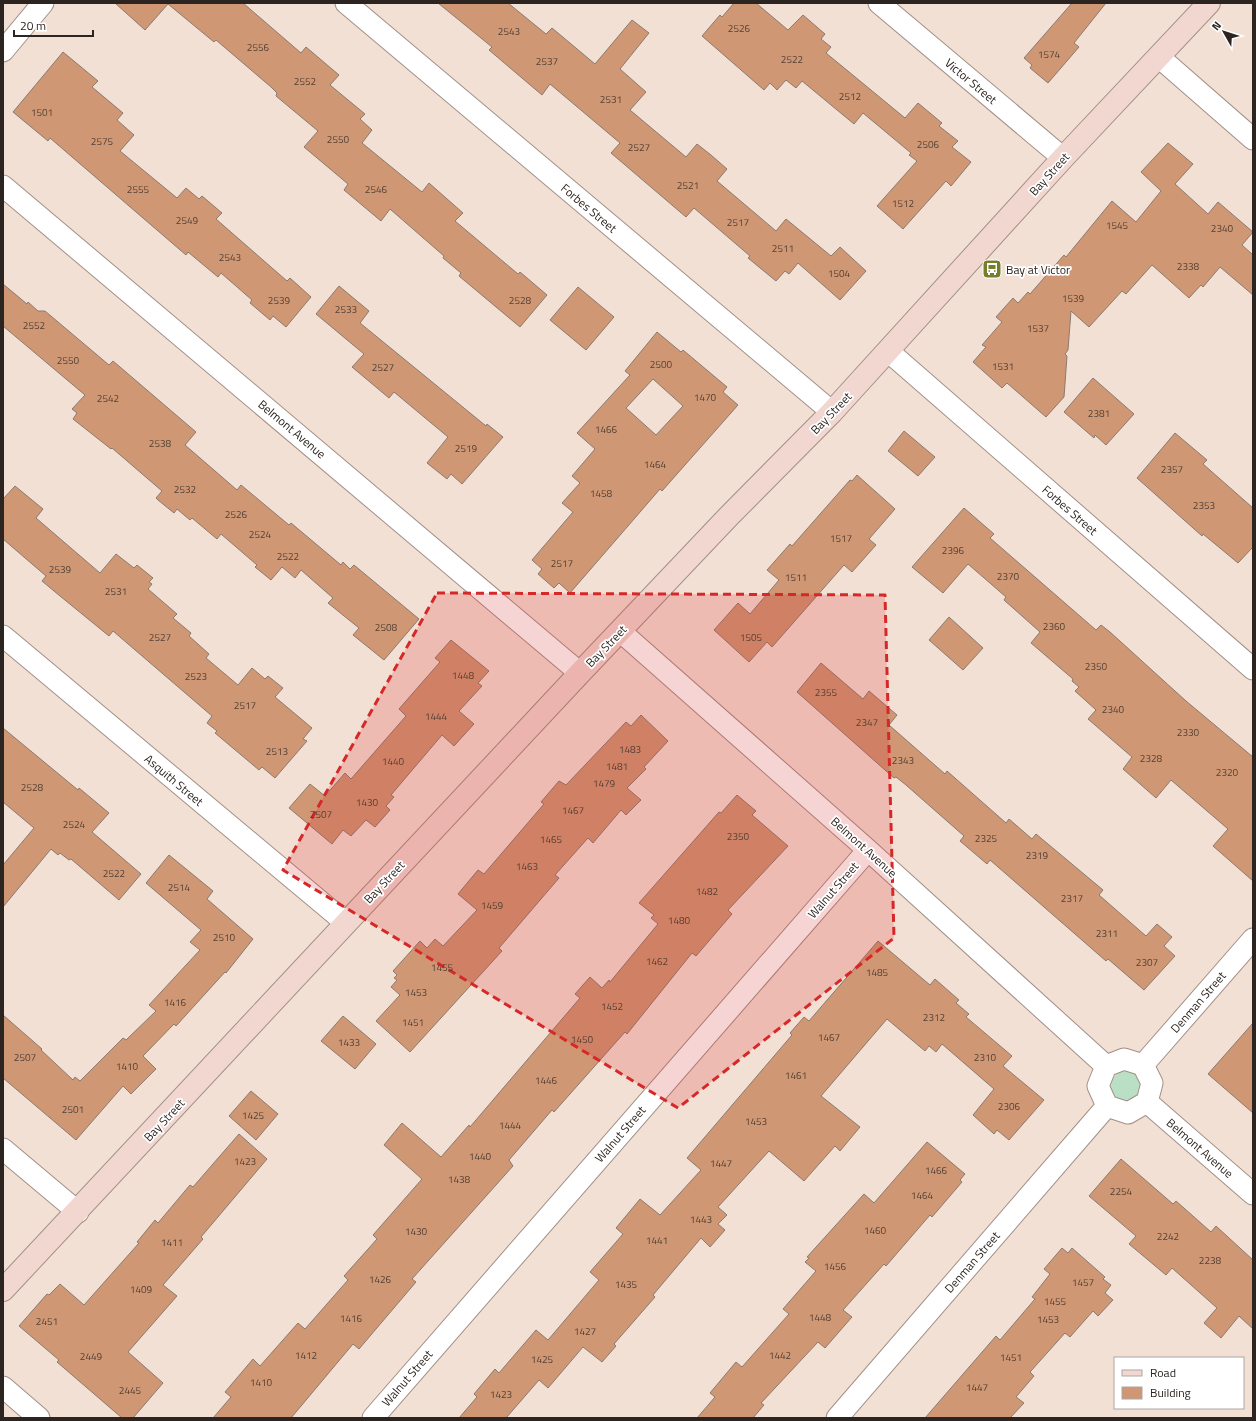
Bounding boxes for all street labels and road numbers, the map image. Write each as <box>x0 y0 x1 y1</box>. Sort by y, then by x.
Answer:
street label: Victor Street <box>941 53 1002 109</box>
street label: Bay Street <box>1024 147 1074 200</box>
street label: Forbes Street <box>557 179 622 238</box>
street label: Bay Street <box>806 387 857 439</box>
street label: Belmont Avenue <box>254 395 330 463</box>
street label: Forbes Street <box>1038 480 1103 540</box>
street label: Bay Street <box>581 620 632 672</box>
street label: Asquith Street <box>140 749 208 811</box>
street label: Belmont Avenue <box>827 812 901 882</box>
street label: Bay Street <box>359 856 409 908</box>
street label: Walnut Street <box>803 857 864 923</box>
street label: Denman Street <box>1166 966 1231 1037</box>
street label: Bay Street <box>139 1094 189 1146</box>
street label: Walnut Street <box>590 1101 651 1167</box>
street label: Belmont Avenue <box>1162 1113 1238 1183</box>
street label: Denman Street <box>940 1226 1005 1297</box>
street label: Walnut Street <box>377 1345 438 1411</box>

